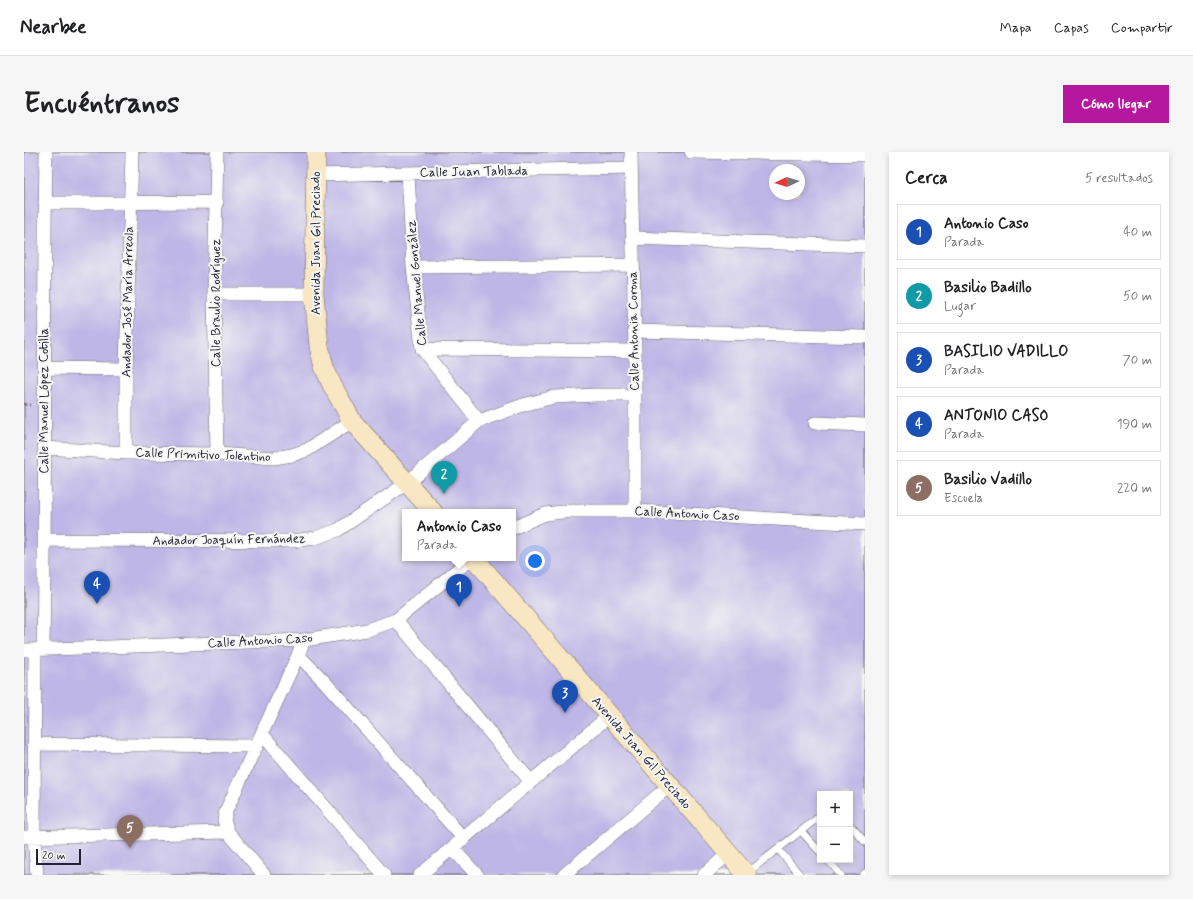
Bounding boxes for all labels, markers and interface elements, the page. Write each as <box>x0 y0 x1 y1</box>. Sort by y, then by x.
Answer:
text: Nearbee <box>20 15 86 40</box>
text: Mapa <box>1000 19 1032 37</box>
text: Capas <box>1054 19 1089 37</box>
text: Compartir <box>1111 19 1173 37</box>
button: Cómo llegar <box>1063 85 1169 123</box>
text: Encuéntranos <box>24 86 180 123</box>
street label: Calle Juan Tablada <box>420 163 529 181</box>
north arrow <box>769 164 805 200</box>
text: Cerca <box>905 167 948 189</box>
text: 5 resultados <box>1085 170 1153 187</box>
street label: Avenida Juan Gil Preciado <box>308 171 325 315</box>
text: Antonio Caso <box>944 214 1029 234</box>
street label: Calle Manuel González <box>403 219 431 347</box>
text: 1 <box>916 224 922 241</box>
text: 40 m <box>1123 224 1152 241</box>
street label: Andador José María Arreola <box>118 227 138 377</box>
text: Parada <box>944 234 984 251</box>
street label: Calle Braulio Rodríguez <box>208 239 225 367</box>
street label: Calle Antonia Corona <box>624 271 644 391</box>
text: Basilio Badillo <box>944 278 1032 298</box>
text: 2 <box>916 288 922 305</box>
text: 50 m <box>1123 288 1152 305</box>
text: Lugar <box>944 298 976 315</box>
street label: Calle Manuel López Cotilla <box>36 328 53 474</box>
text: BASILIO VADILLO <box>944 342 1068 362</box>
text: 3 <box>916 352 922 369</box>
text: 70 m <box>1123 352 1152 369</box>
text: Parada <box>944 362 984 379</box>
text: ANTONIO CASO <box>944 406 1048 426</box>
text: 4 <box>915 416 923 433</box>
text: 190 m <box>1117 416 1152 433</box>
text: Parada <box>944 426 984 443</box>
street label: Calle Primitivo Tolentino <box>135 444 271 466</box>
pin: 2 <box>431 461 457 494</box>
text: Basilio Vadillo <box>944 470 1032 490</box>
text: 5 <box>915 480 923 497</box>
text: 220 m <box>1117 480 1152 497</box>
text: Escuela <box>944 490 983 507</box>
street label: Calle Antonio Caso <box>634 503 740 525</box>
popup <box>402 509 516 561</box>
text: Antonio Caso <box>417 517 501 537</box>
street label: Andador Joaquín Fernández <box>152 530 306 550</box>
text: Parada <box>417 537 457 554</box>
your location <box>525 551 545 571</box>
pin: 4 <box>84 571 110 604</box>
pin: 1 <box>446 574 472 607</box>
street label: Calle Antonio Caso <box>207 630 313 652</box>
pin: 3 <box>552 680 578 713</box>
street label: Avenida Juan Gil Preciado <box>587 693 695 813</box>
map controls <box>817 791 853 863</box>
button: + <box>817 791 853 827</box>
pin: 5 <box>117 815 143 848</box>
button: − <box>817 827 853 863</box>
scale bar <box>36 847 81 866</box>
text: 20 m <box>42 849 65 863</box>

